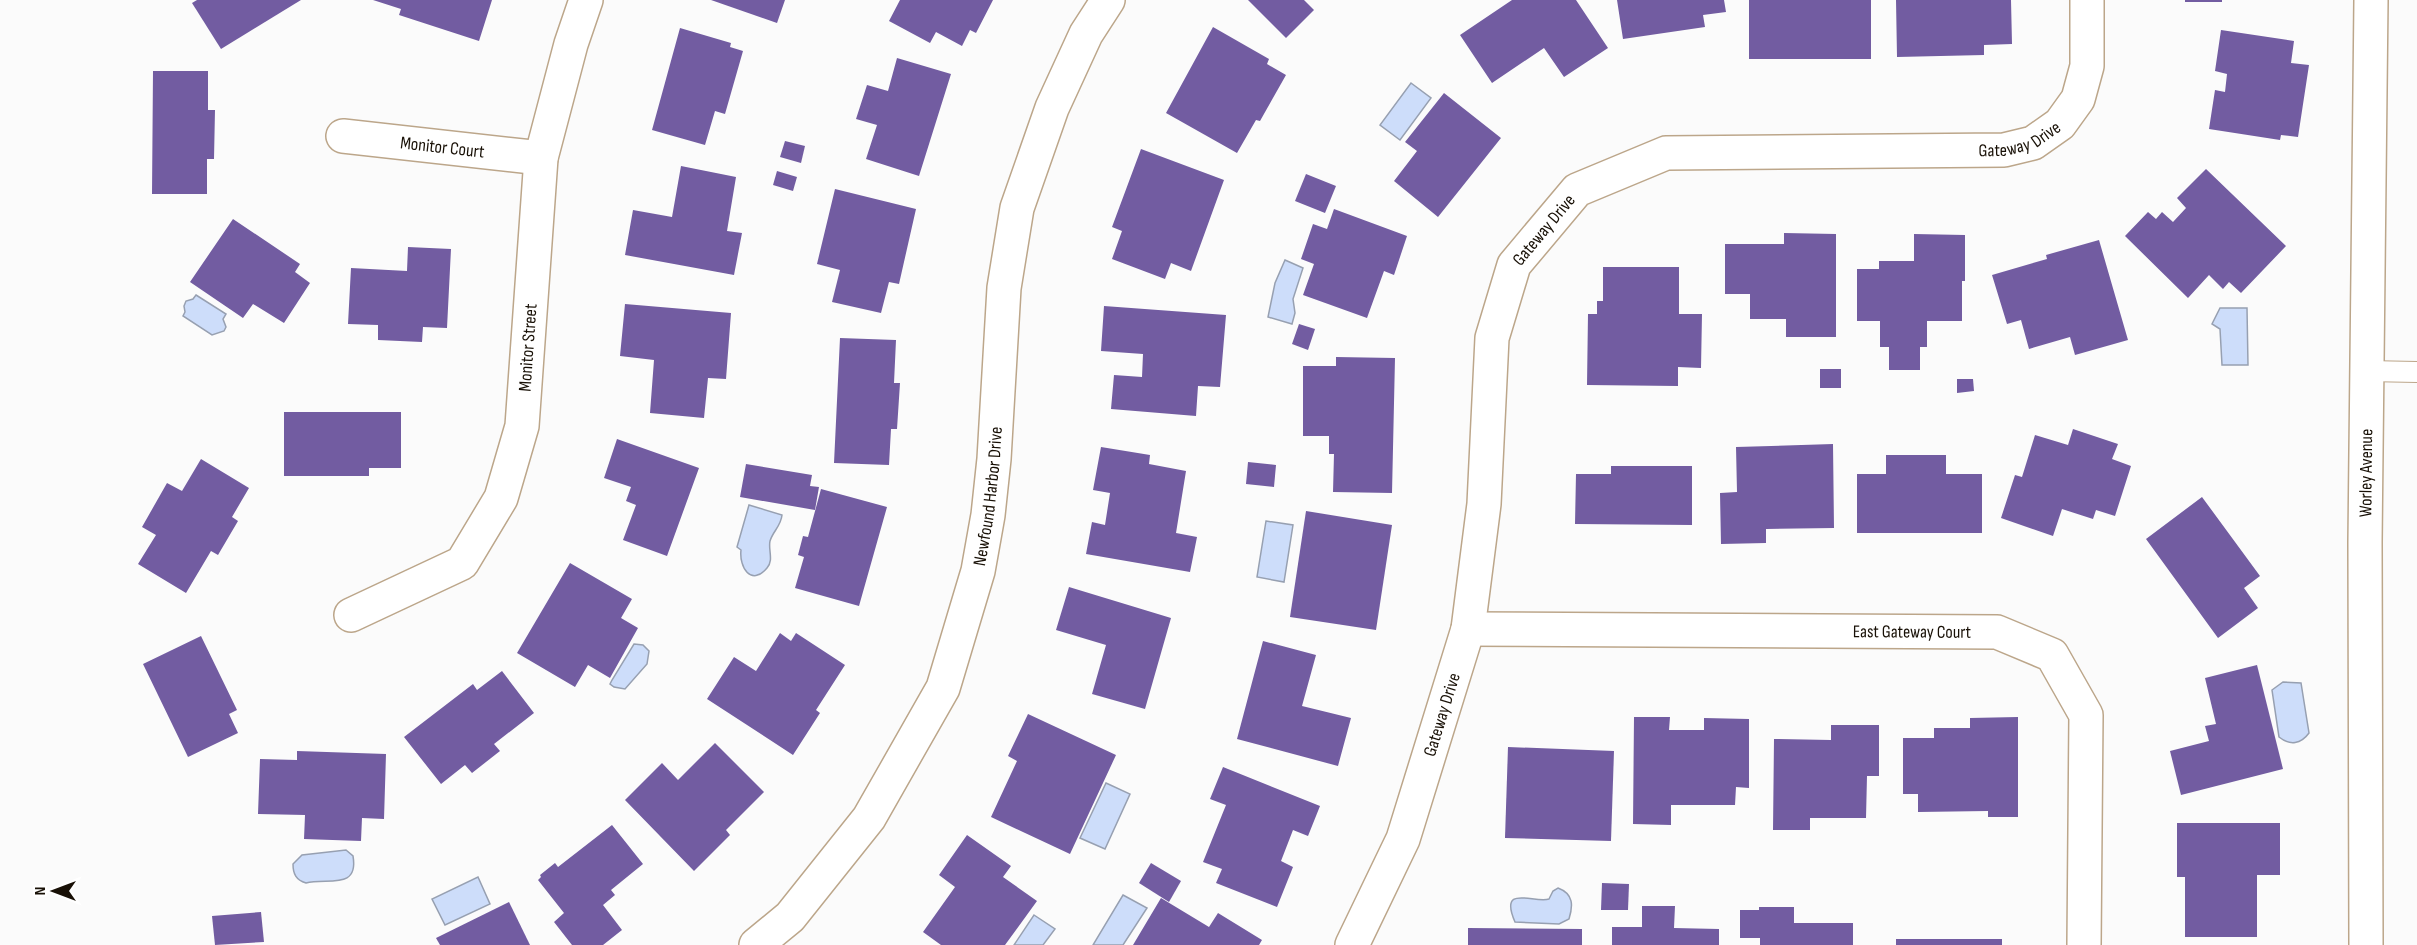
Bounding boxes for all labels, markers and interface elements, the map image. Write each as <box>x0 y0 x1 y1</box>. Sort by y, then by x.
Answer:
street label: Gateway Drive <box>1978 117 2065 161</box>
street label: Monitor Court <box>399 132 486 163</box>
street label: Gateway Drive <box>1508 190 1580 270</box>
street label: Monitor Street <box>514 302 542 392</box>
street label: Newfound Harbor Drive <box>969 426 1007 568</box>
street label: Worley Avenue <box>2355 429 2377 517</box>
street label: East Gateway Court <box>1853 621 1972 643</box>
street label: Gateway Drive <box>1419 670 1465 759</box>
north arrow <box>24 861 84 921</box>
text: N <box>31 887 50 895</box>

